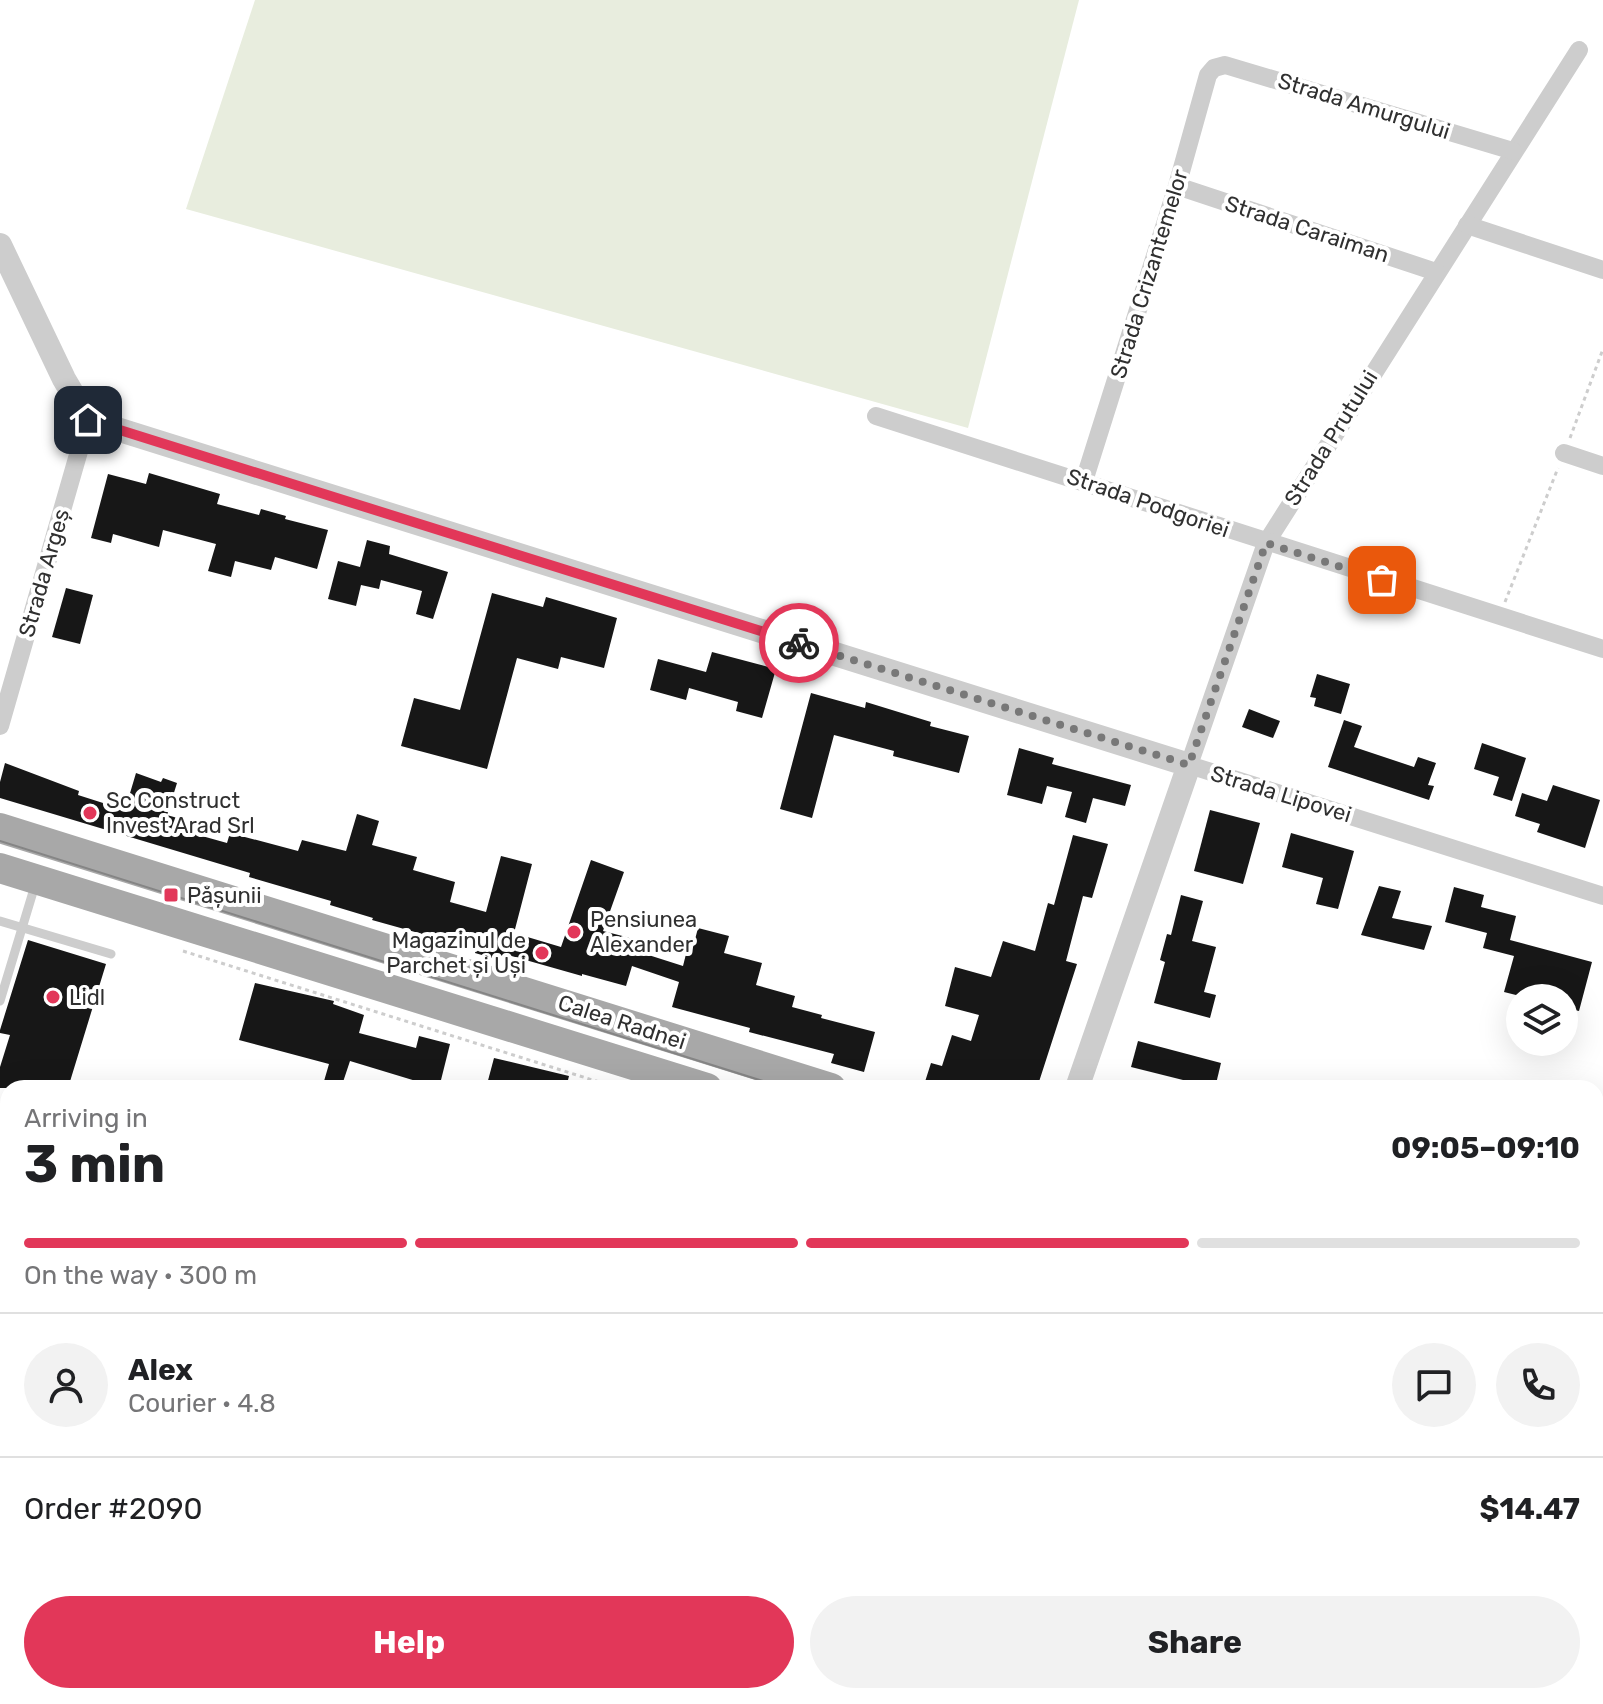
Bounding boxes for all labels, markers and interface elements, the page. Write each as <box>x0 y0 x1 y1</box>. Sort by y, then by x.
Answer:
street label: Strada Amurgului <box>1275 67 1453 145</box>
street label: Strada Crizantemelor <box>1104 166 1194 382</box>
street label: Strada Caraiman <box>1222 190 1392 268</box>
street label: Strada Prutului <box>1279 365 1383 511</box>
pin <box>54 386 122 454</box>
icon: home <box>66 398 110 442</box>
street label: Strada Podgoriei <box>1063 463 1233 543</box>
street label: Strada Argeș <box>13 506 75 640</box>
pin <box>1348 546 1416 614</box>
icon: bag <box>1360 558 1404 602</box>
courier <box>759 603 839 683</box>
icon: bike <box>777 621 821 665</box>
street label: Strada Lipovei <box>1207 760 1355 828</box>
place label: Sc Construct Invest Arad Srl <box>106 787 255 839</box>
marker: Sc Construct Invest Arad Srl <box>81 804 99 822</box>
place label: Pășunii <box>187 882 262 909</box>
marker: Pășunii <box>162 886 180 904</box>
place label: Pensiunea Alexander <box>590 906 697 958</box>
marker: Pensiunea Alexander <box>565 923 583 941</box>
place label: Magazinul de Parchet și Uși <box>386 927 526 979</box>
marker: Magazinul de Parchet și Uși <box>533 944 551 962</box>
place label: Lidl <box>69 984 105 1011</box>
map controls <box>1506 984 1578 1056</box>
button: layers <box>1506 984 1578 1056</box>
marker: Lidl <box>44 988 62 1006</box>
street label: Calea Radnei <box>555 989 689 1055</box>
text: Arriving in <box>24 1103 148 1134</box>
text: 09:05–09:10 <box>1391 1130 1580 1166</box>
text: 3 min <box>24 1133 165 1195</box>
text: On the way · 300 m <box>24 1260 257 1291</box>
button: person <box>24 1343 108 1427</box>
button: chat <box>1392 1343 1476 1427</box>
button: phone <box>1496 1343 1580 1427</box>
text: Alex <box>128 1352 193 1388</box>
text: Courier · 4.8 <box>128 1388 276 1419</box>
text: Order #2090 <box>24 1491 203 1527</box>
text: $14.47 <box>1480 1491 1580 1527</box>
button: Help <box>24 1596 794 1688</box>
button: Share <box>810 1596 1580 1688</box>

